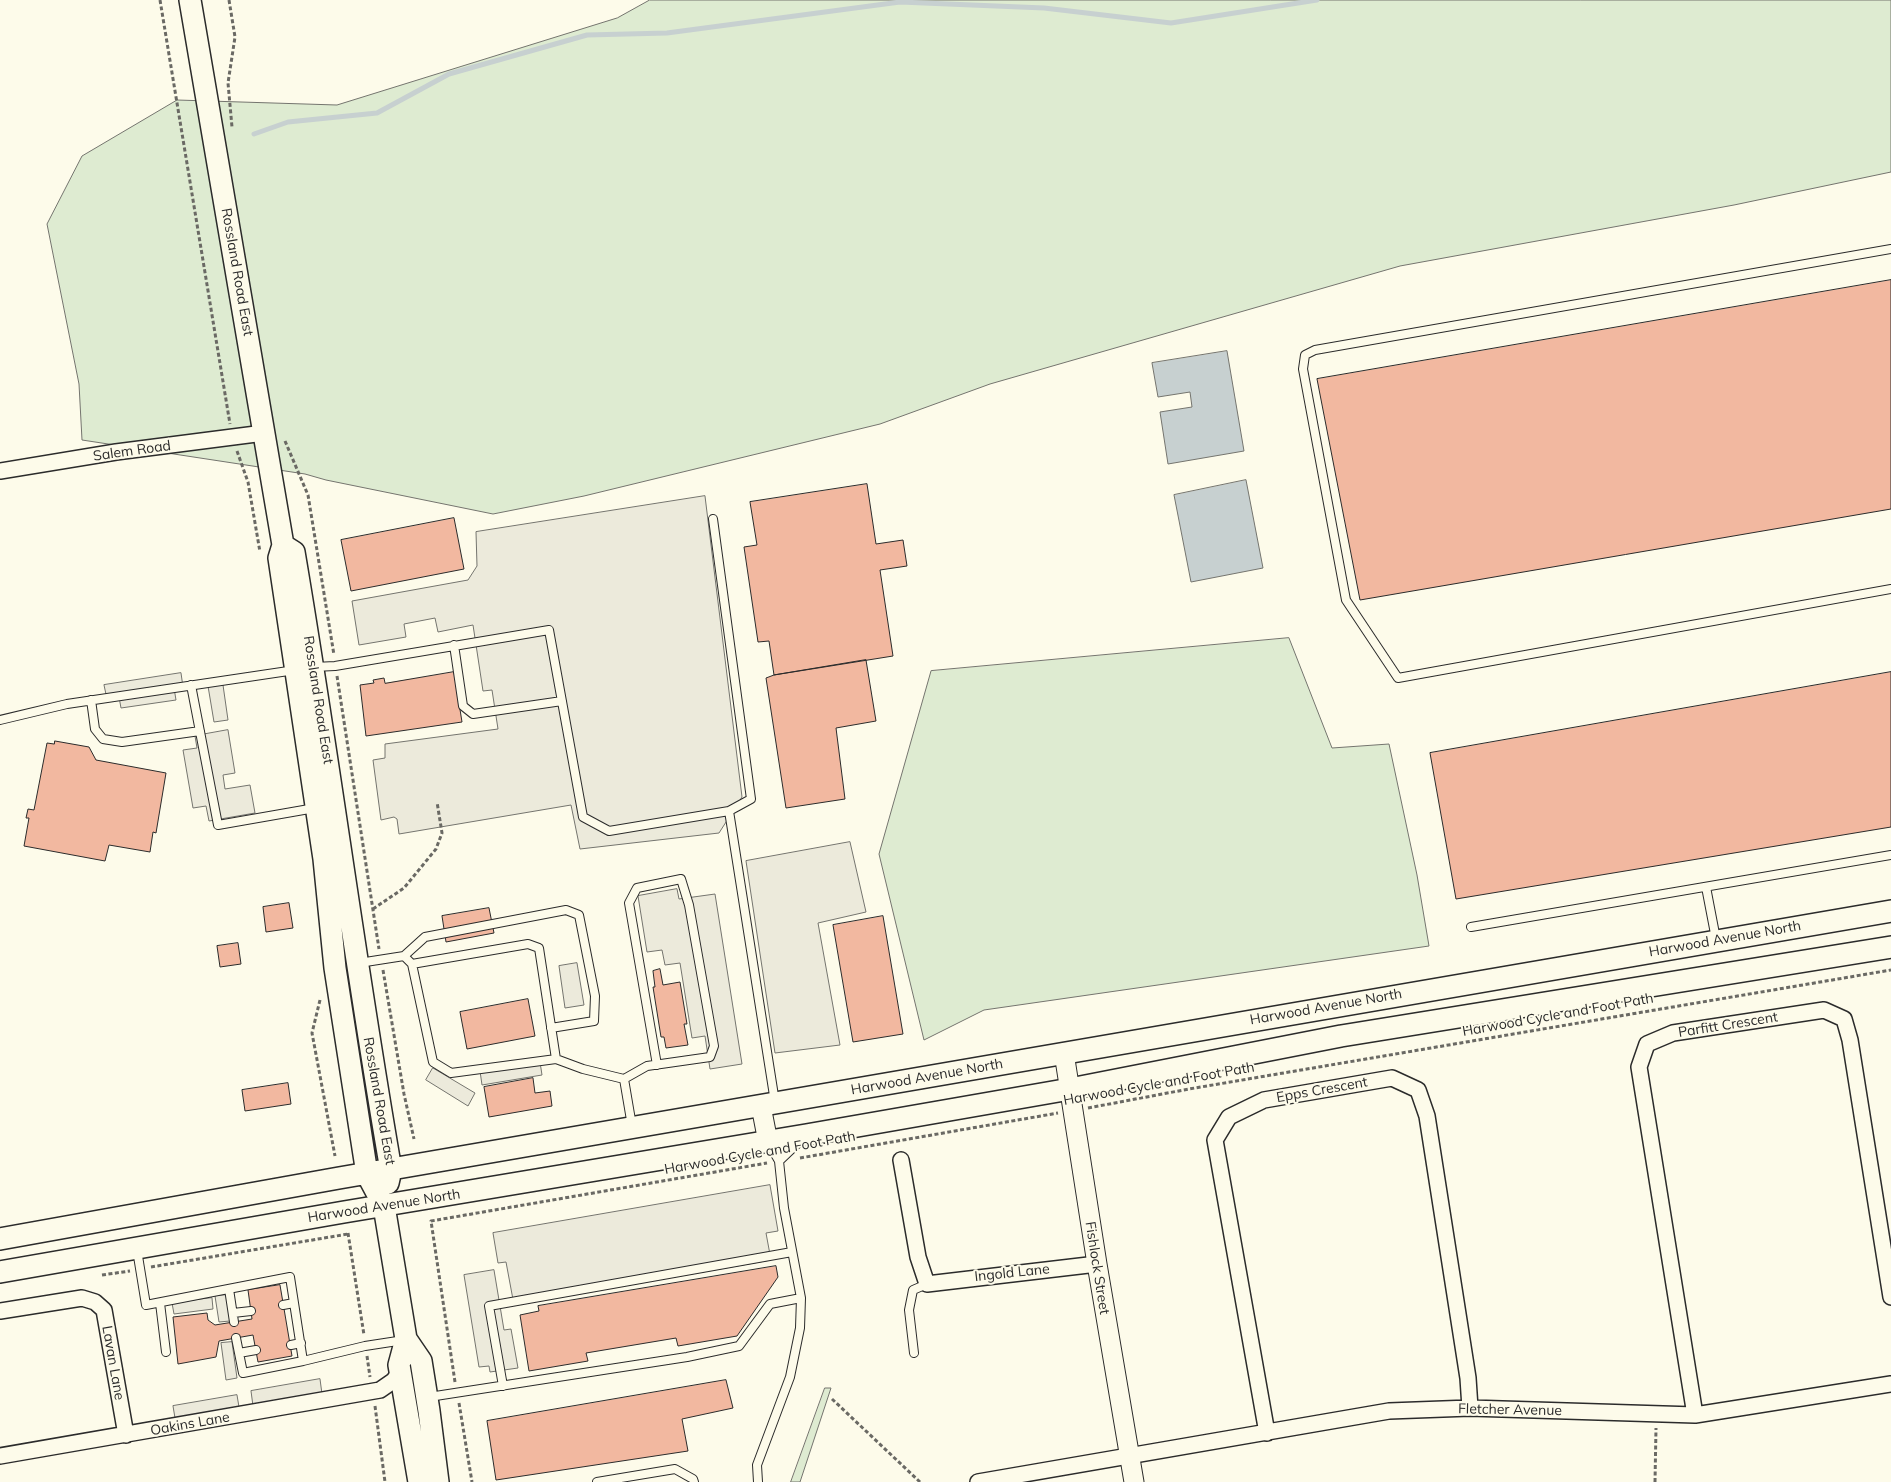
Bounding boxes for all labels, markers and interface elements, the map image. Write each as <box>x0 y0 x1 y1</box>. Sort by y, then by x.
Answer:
street label: Rossland Road East <box>217 207 257 337</box>
street label: Salem Road <box>92 437 172 465</box>
street label: Rossland Road East <box>300 635 336 765</box>
street label: Harwood Avenue North <box>1648 917 1802 961</box>
street label: Harwood Avenue North <box>1249 985 1403 1029</box>
street label: Harwood Cycle and Foot Path <box>1461 990 1655 1040</box>
street label: Parfitt Crescent <box>1677 1009 1779 1041</box>
street label: Rossland Road East <box>359 1036 399 1166</box>
street label: Harwood Avenue North <box>850 1055 1004 1099</box>
street label: Harwood Cycle and Foot Path <box>1062 1059 1256 1109</box>
street label: Epps Crescent <box>1275 1074 1369 1106</box>
street label: Harwood Cycle and Foot Path <box>663 1128 857 1178</box>
street label: Harwood Avenue North <box>307 1186 461 1226</box>
street label: Fishlock Street <box>1081 1220 1113 1316</box>
street label: Ingold Lane <box>974 1261 1050 1285</box>
street label: Lavan Lane <box>98 1324 128 1402</box>
street label: Fletcher Avenue <box>1458 1401 1562 1419</box>
street label: Oakins Lane <box>149 1409 231 1439</box>

